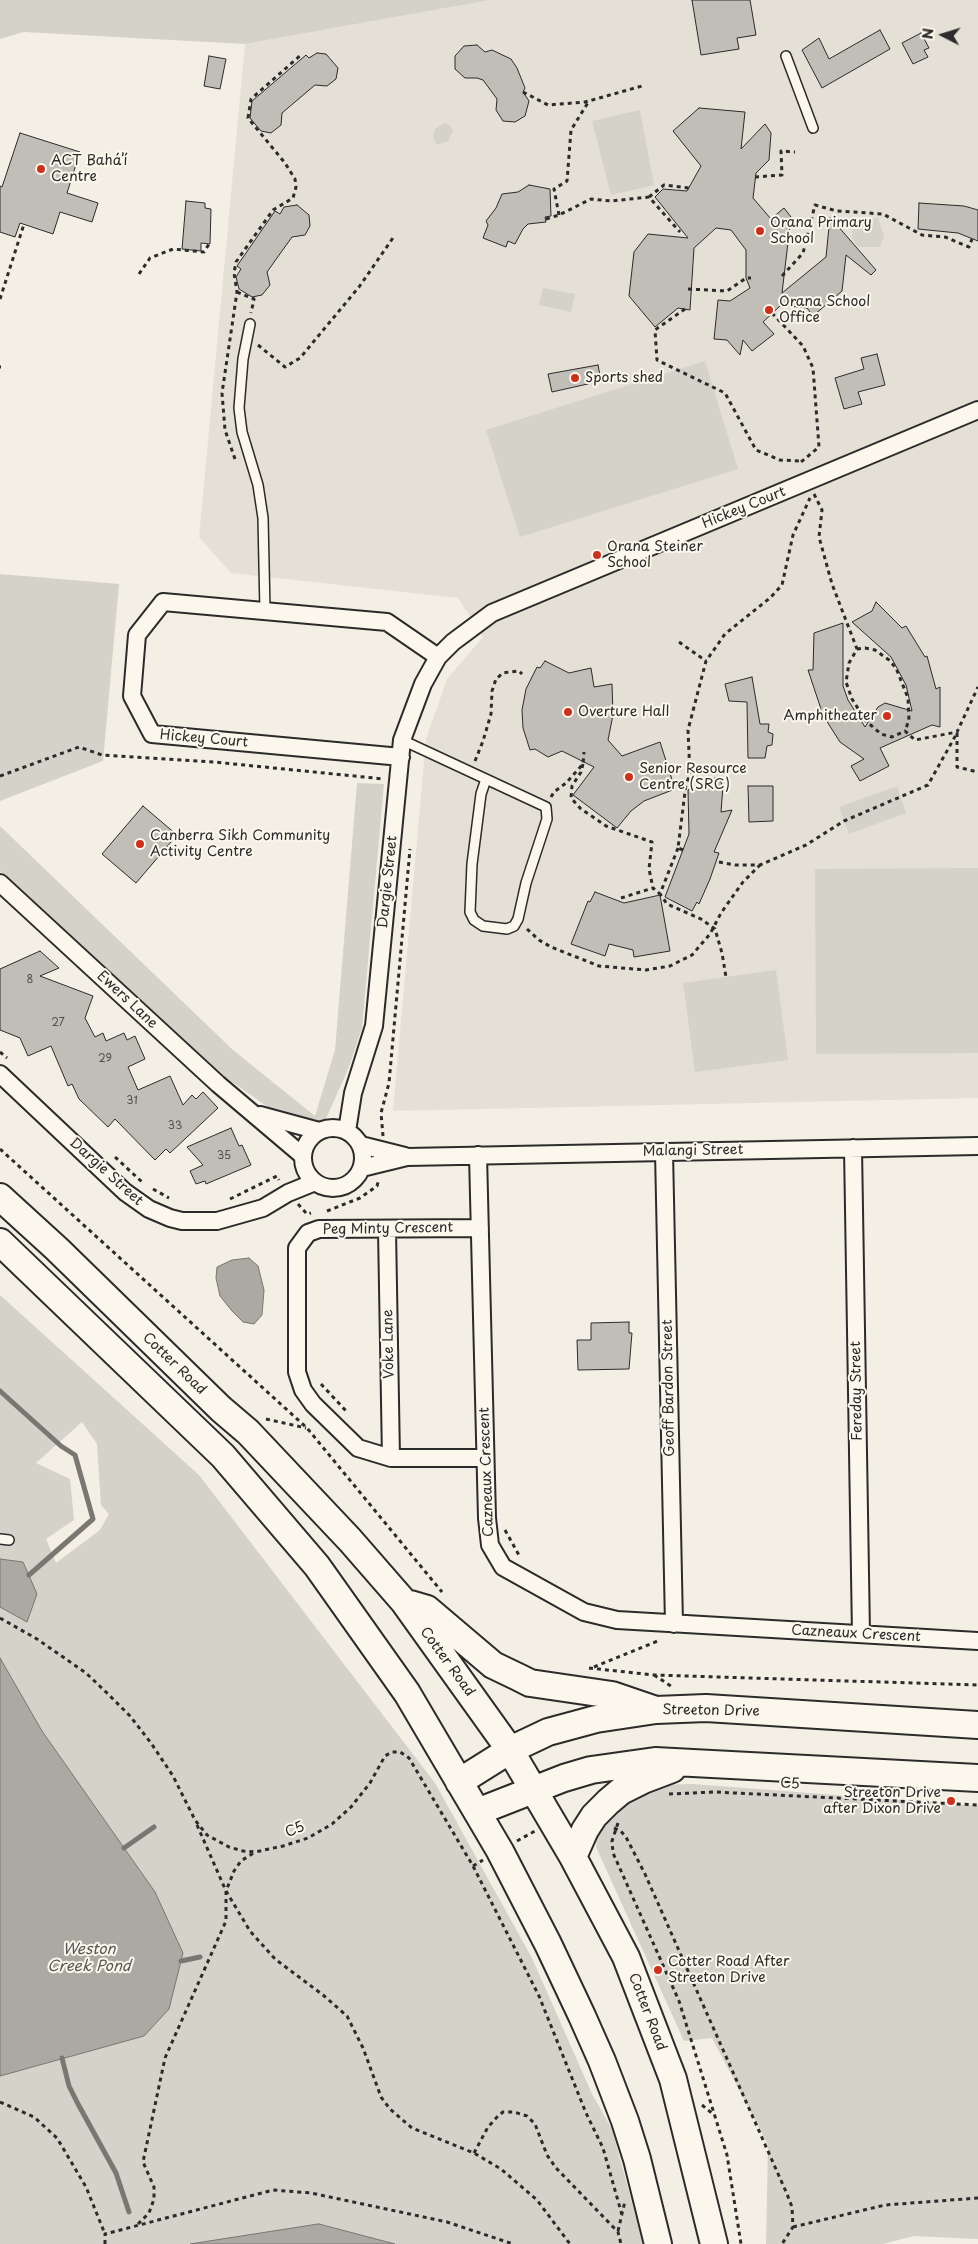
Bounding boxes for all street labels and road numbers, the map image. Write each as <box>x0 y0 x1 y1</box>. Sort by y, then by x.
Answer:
street label: Hickey Court <box>700 484 788 532</box>
street label: Hickey Court <box>159 727 249 751</box>
street label: Dargie Street <box>375 835 401 929</box>
street label: Ewers Lane <box>93 968 161 1032</box>
street label: Dargie Street <box>66 1135 146 1209</box>
street label: Malangi Street <box>643 1142 743 1160</box>
street label: Peg Minty Crescent <box>323 1219 453 1239</box>
street label: Voke Lane <box>380 1309 398 1379</box>
street label: Geoff Bardon Street <box>659 1319 679 1457</box>
street label: Cotter Road <box>139 1330 209 1398</box>
street label: Fereday Street <box>848 1341 866 1441</box>
street label: Cazneaux Crescent <box>476 1407 498 1537</box>
street label: Cazneaux Crescent <box>791 1622 921 1646</box>
street label: Cotter Road <box>416 1624 478 1700</box>
street label: Streeton Drive <box>662 1702 760 1720</box>
street label: C5 <box>780 1775 800 1793</box>
street label: C5 <box>283 1819 307 1841</box>
street label: Cotter Road <box>624 1971 670 2053</box>

